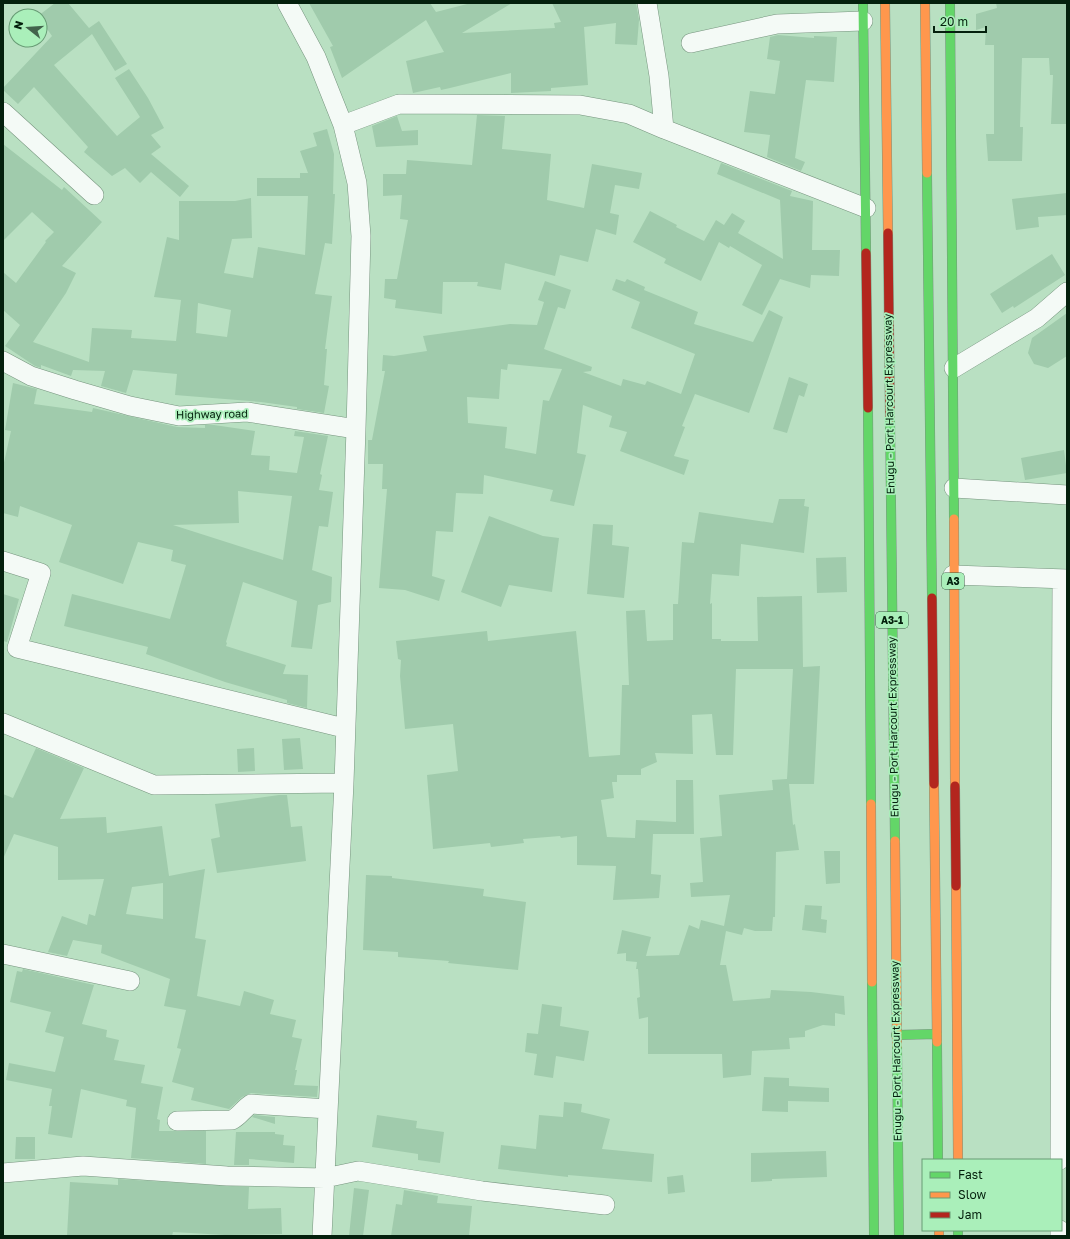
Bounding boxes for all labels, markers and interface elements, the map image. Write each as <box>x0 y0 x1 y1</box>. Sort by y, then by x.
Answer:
north arrow <box>8 8 48 48</box>
scale bar <box>934 8 986 34</box>
text: 20 m <box>940 14 968 29</box>
text: N <box>11 19 25 31</box>
street label: Enugu - Port Harcourt Expressway <box>880 313 897 495</box>
street label: Highway road <box>176 406 248 421</box>
road number: A3 <box>942 573 964 589</box>
road number: A3-1 <box>876 612 908 628</box>
street label: Enugu - Port Harcourt Expressway <box>884 636 901 818</box>
street label: Enugu - Port Harcourt Expressway <box>887 960 904 1142</box>
legend <box>922 1159 1062 1231</box>
text: Fast <box>958 1167 983 1182</box>
text: Slow <box>958 1187 986 1202</box>
text: Jam <box>958 1207 982 1222</box>

